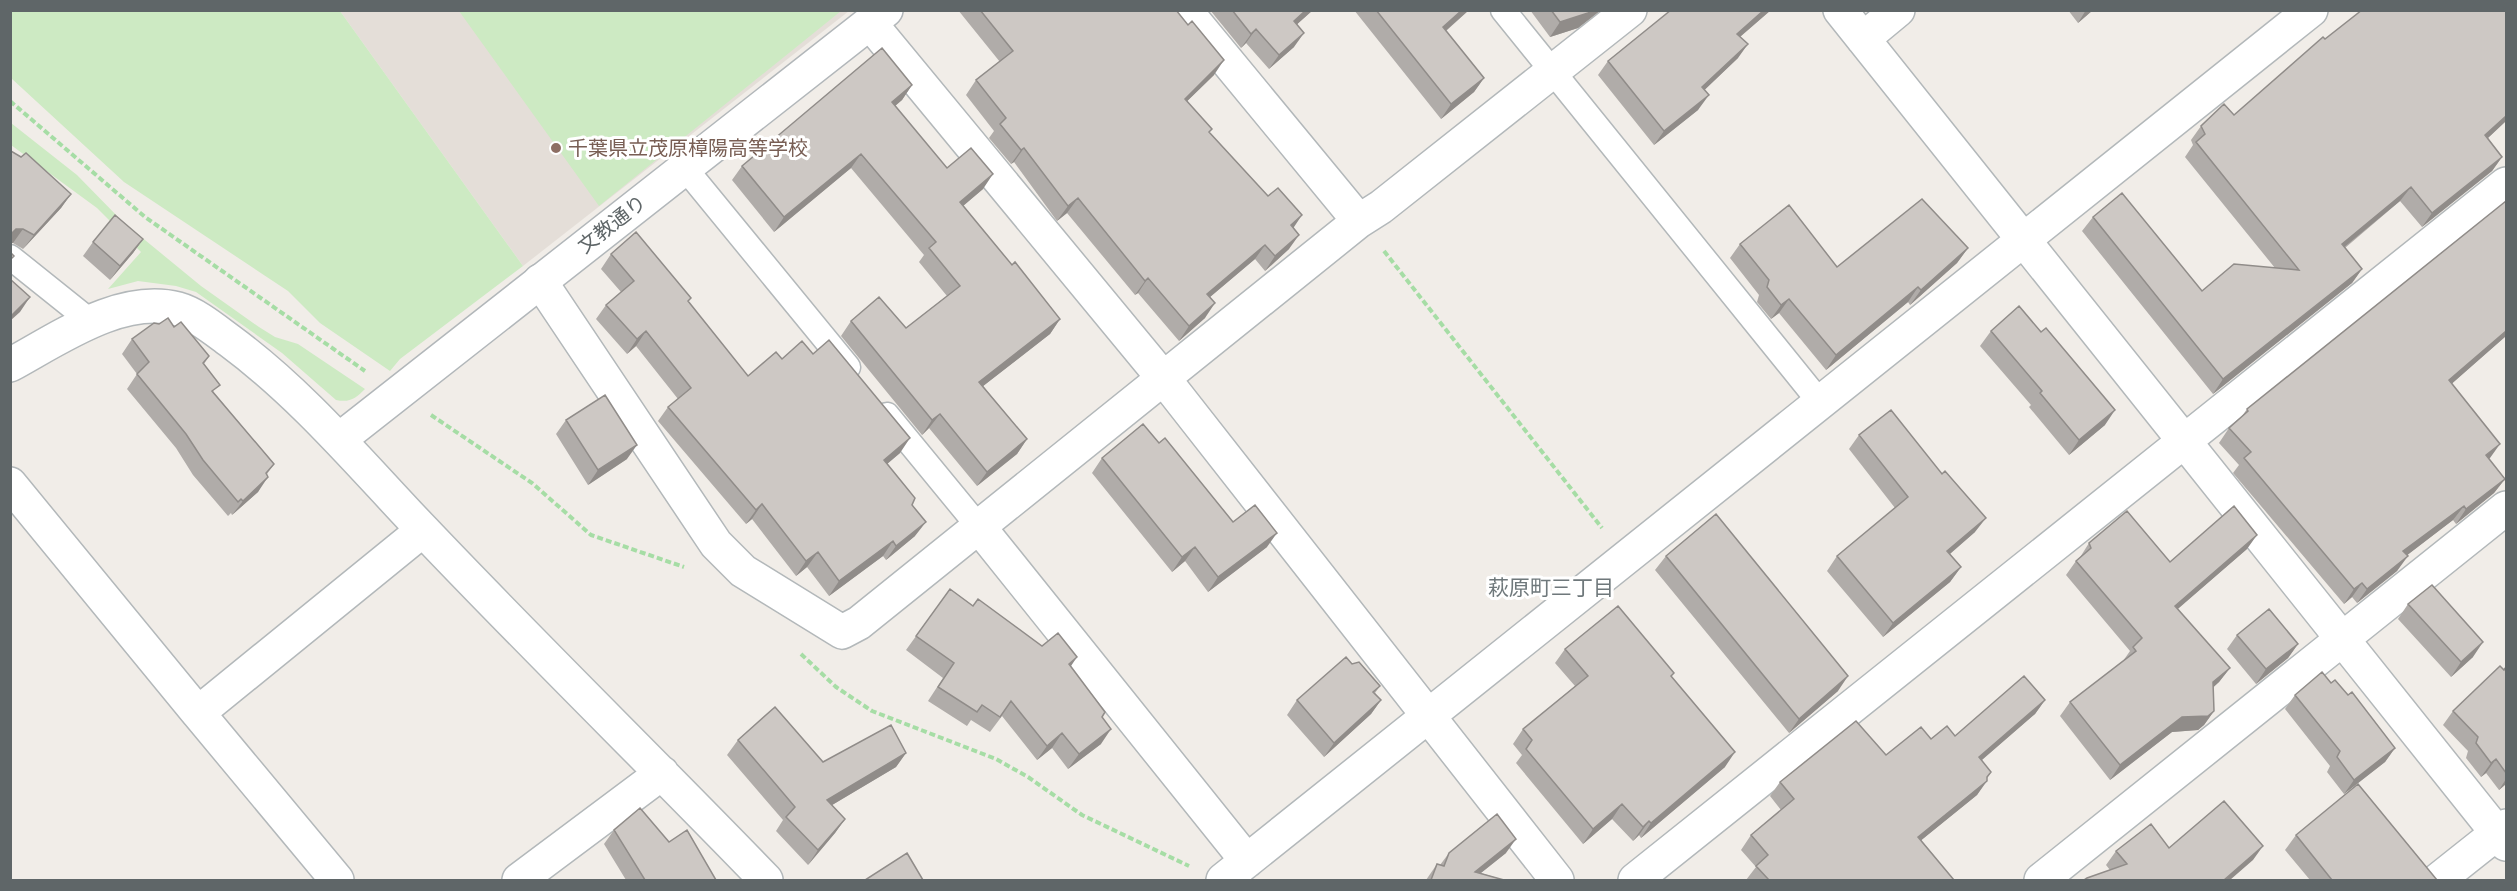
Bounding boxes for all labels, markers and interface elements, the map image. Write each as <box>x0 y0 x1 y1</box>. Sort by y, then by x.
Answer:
place label: 千葉県立茂原樟陽高等学校 <box>568 134 808 161</box>
marker: 千葉県立茂原樟陽高等学校 <box>549 141 563 155</box>
street label: 文教通り <box>572 188 652 259</box>
district label: 萩原町三丁目 <box>1488 573 1614 601</box>

